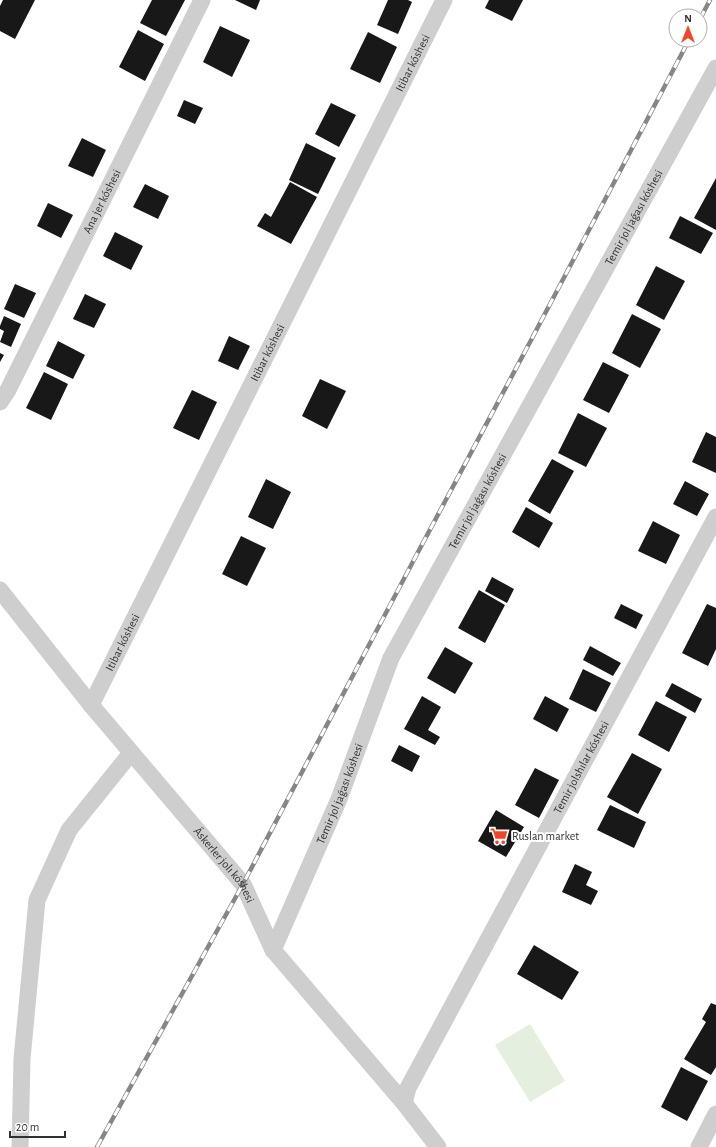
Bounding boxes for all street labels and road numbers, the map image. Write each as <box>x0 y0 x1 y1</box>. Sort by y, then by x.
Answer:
street label: Itibar kóshesi <box>393 33 432 93</box>
street label: Ana jer kóshesi <box>81 167 123 235</box>
street label: Temir jol jaǵası kóshesi <box>603 168 665 267</box>
street label: Itibar kóshesi <box>248 322 287 383</box>
street label: Temir jol jaǵası kóshesi <box>446 451 508 551</box>
street label: Itibar kóshesi <box>103 612 142 673</box>
street label: Temir jolshılar kóshesi <box>551 719 611 816</box>
street label: Temir jol jaǵası kóshesi <box>314 742 365 846</box>
street label: Áskerler jolı kóshesi <box>191 824 257 904</box>

